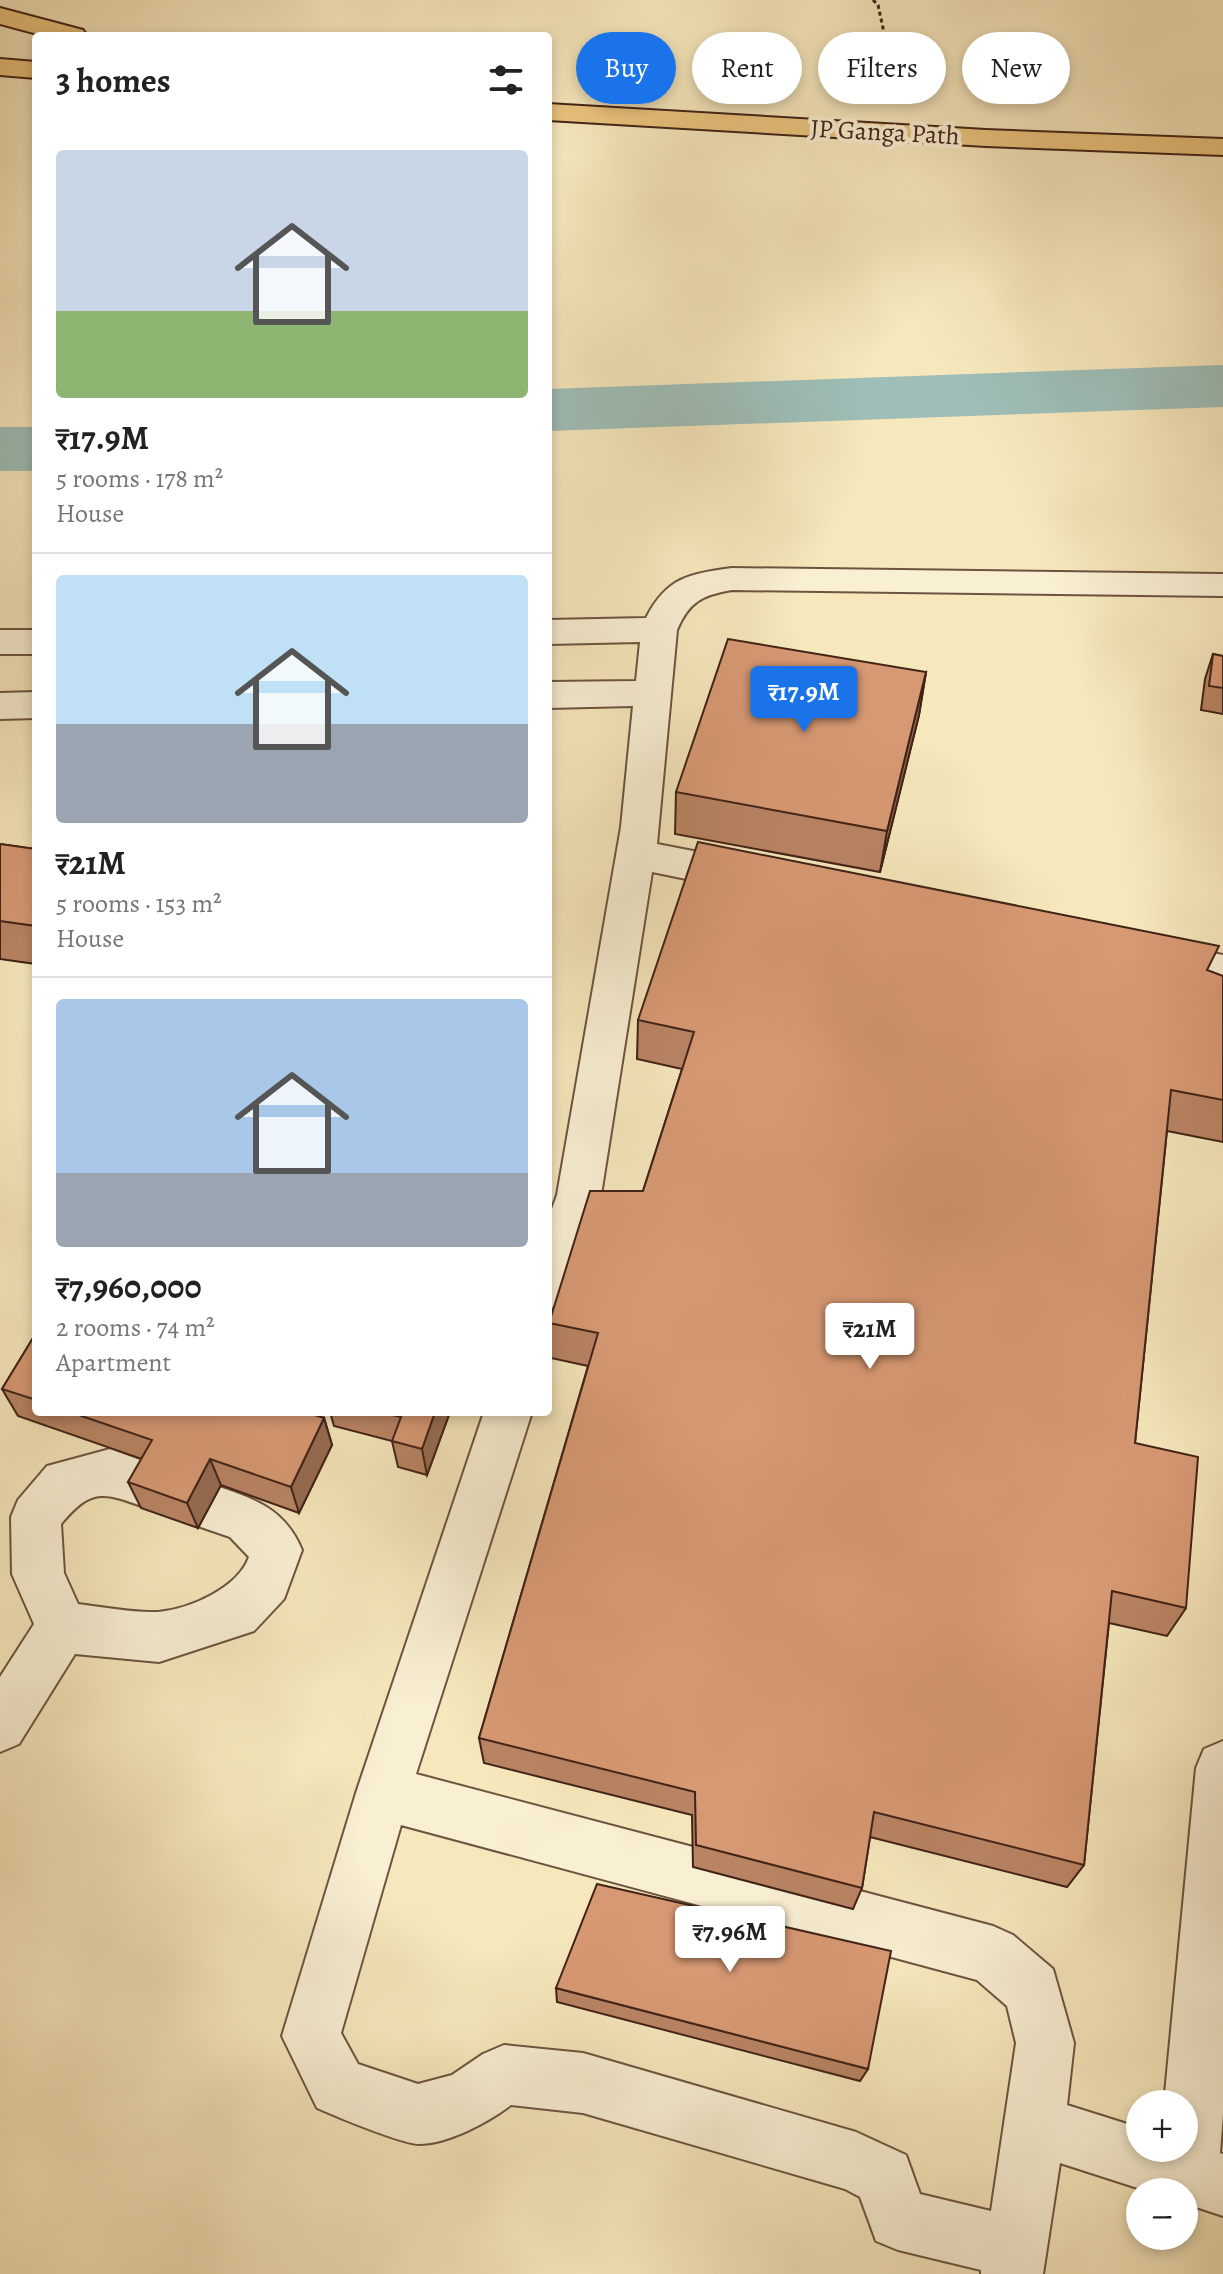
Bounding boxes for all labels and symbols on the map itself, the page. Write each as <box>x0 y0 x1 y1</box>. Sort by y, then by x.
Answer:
street label: JP Ganga Path <box>809 111 961 153</box>
pin: ₹17.9M <box>739 666 869 734</box>
pin: ₹21M <box>823 1303 917 1371</box>
pin: ₹7.96M <box>665 1906 795 1974</box>

